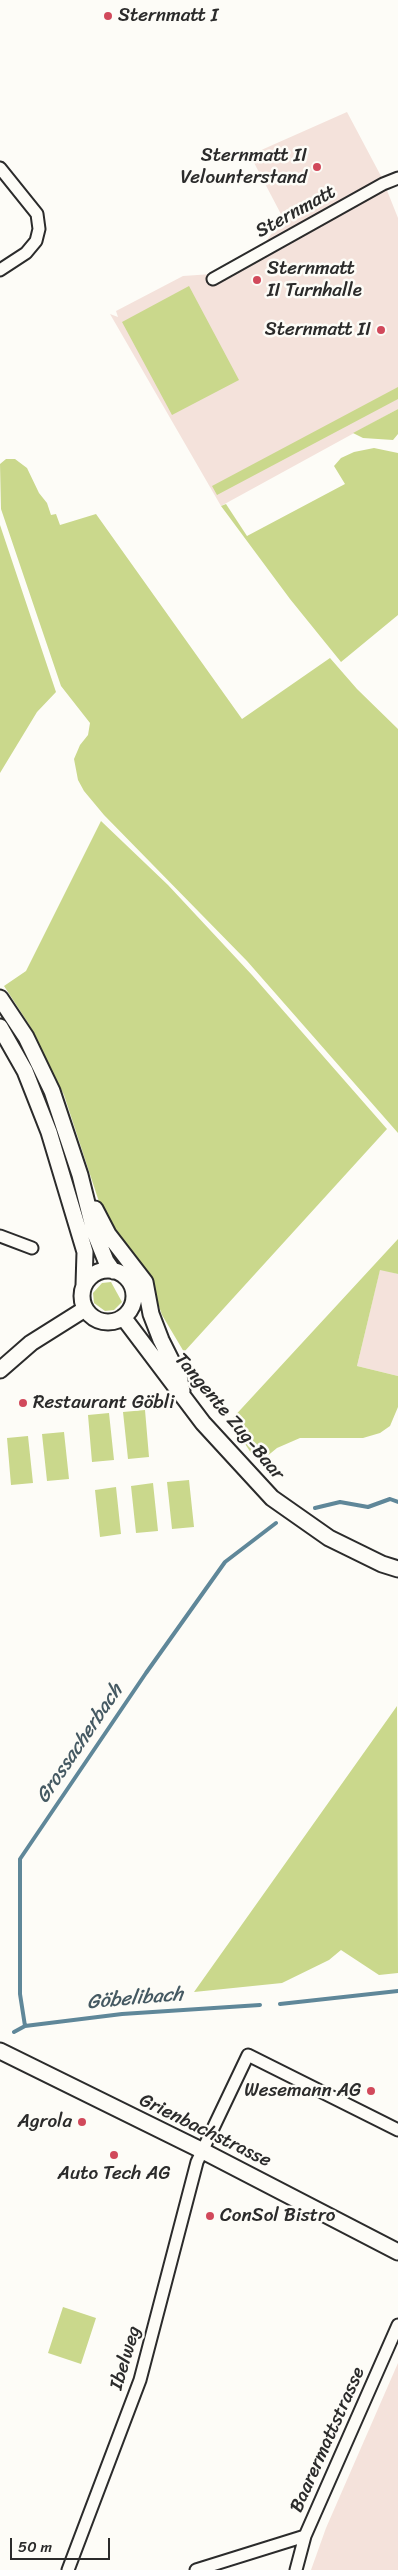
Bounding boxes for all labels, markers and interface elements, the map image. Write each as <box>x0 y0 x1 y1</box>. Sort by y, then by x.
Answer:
place label: Sternmatt I <box>118 5 218 27</box>
marker: Sternmatt I <box>102 10 114 22</box>
place label: Sternmatt II Velounterstand <box>181 145 307 189</box>
marker: Sternmatt II Velounterstand <box>311 161 323 173</box>
street label: Sternmatt <box>252 181 340 243</box>
place label: Sternmatt II Turnhalle <box>267 258 362 302</box>
marker: Sternmatt II Turnhalle <box>251 274 263 286</box>
place label: Sternmatt II <box>265 319 371 341</box>
marker: Sternmatt II <box>375 324 387 336</box>
street label: Tangente Zug-Baar <box>169 1349 289 1485</box>
place label: Restaurant Göbli <box>33 1392 174 1414</box>
marker: Restaurant Göbli <box>17 1397 29 1409</box>
water label: Grossacherbach <box>31 1680 129 1808</box>
water label: Göbelibach <box>86 1983 184 2015</box>
place label: Wesemann AG <box>244 2080 361 2102</box>
marker: Wesemann AG <box>365 2085 377 2097</box>
street label: Grienbachstrasse <box>135 2089 275 2173</box>
place label: Agrola <box>18 2111 72 2133</box>
marker: Agrola <box>76 2116 88 2128</box>
marker: Auto Tech AG <box>108 2149 120 2161</box>
place label: Auto Tech AG <box>58 2163 170 2185</box>
place label: ConSol Bistro <box>220 2205 335 2227</box>
marker: ConSol Bistro <box>204 2210 216 2222</box>
street label: Ibelweg <box>106 2323 146 2393</box>
street label: Baarermattstrasse <box>286 2364 370 2516</box>
scale bar <box>12 2528 112 2560</box>
text: 50 m <box>18 2534 52 2560</box>

